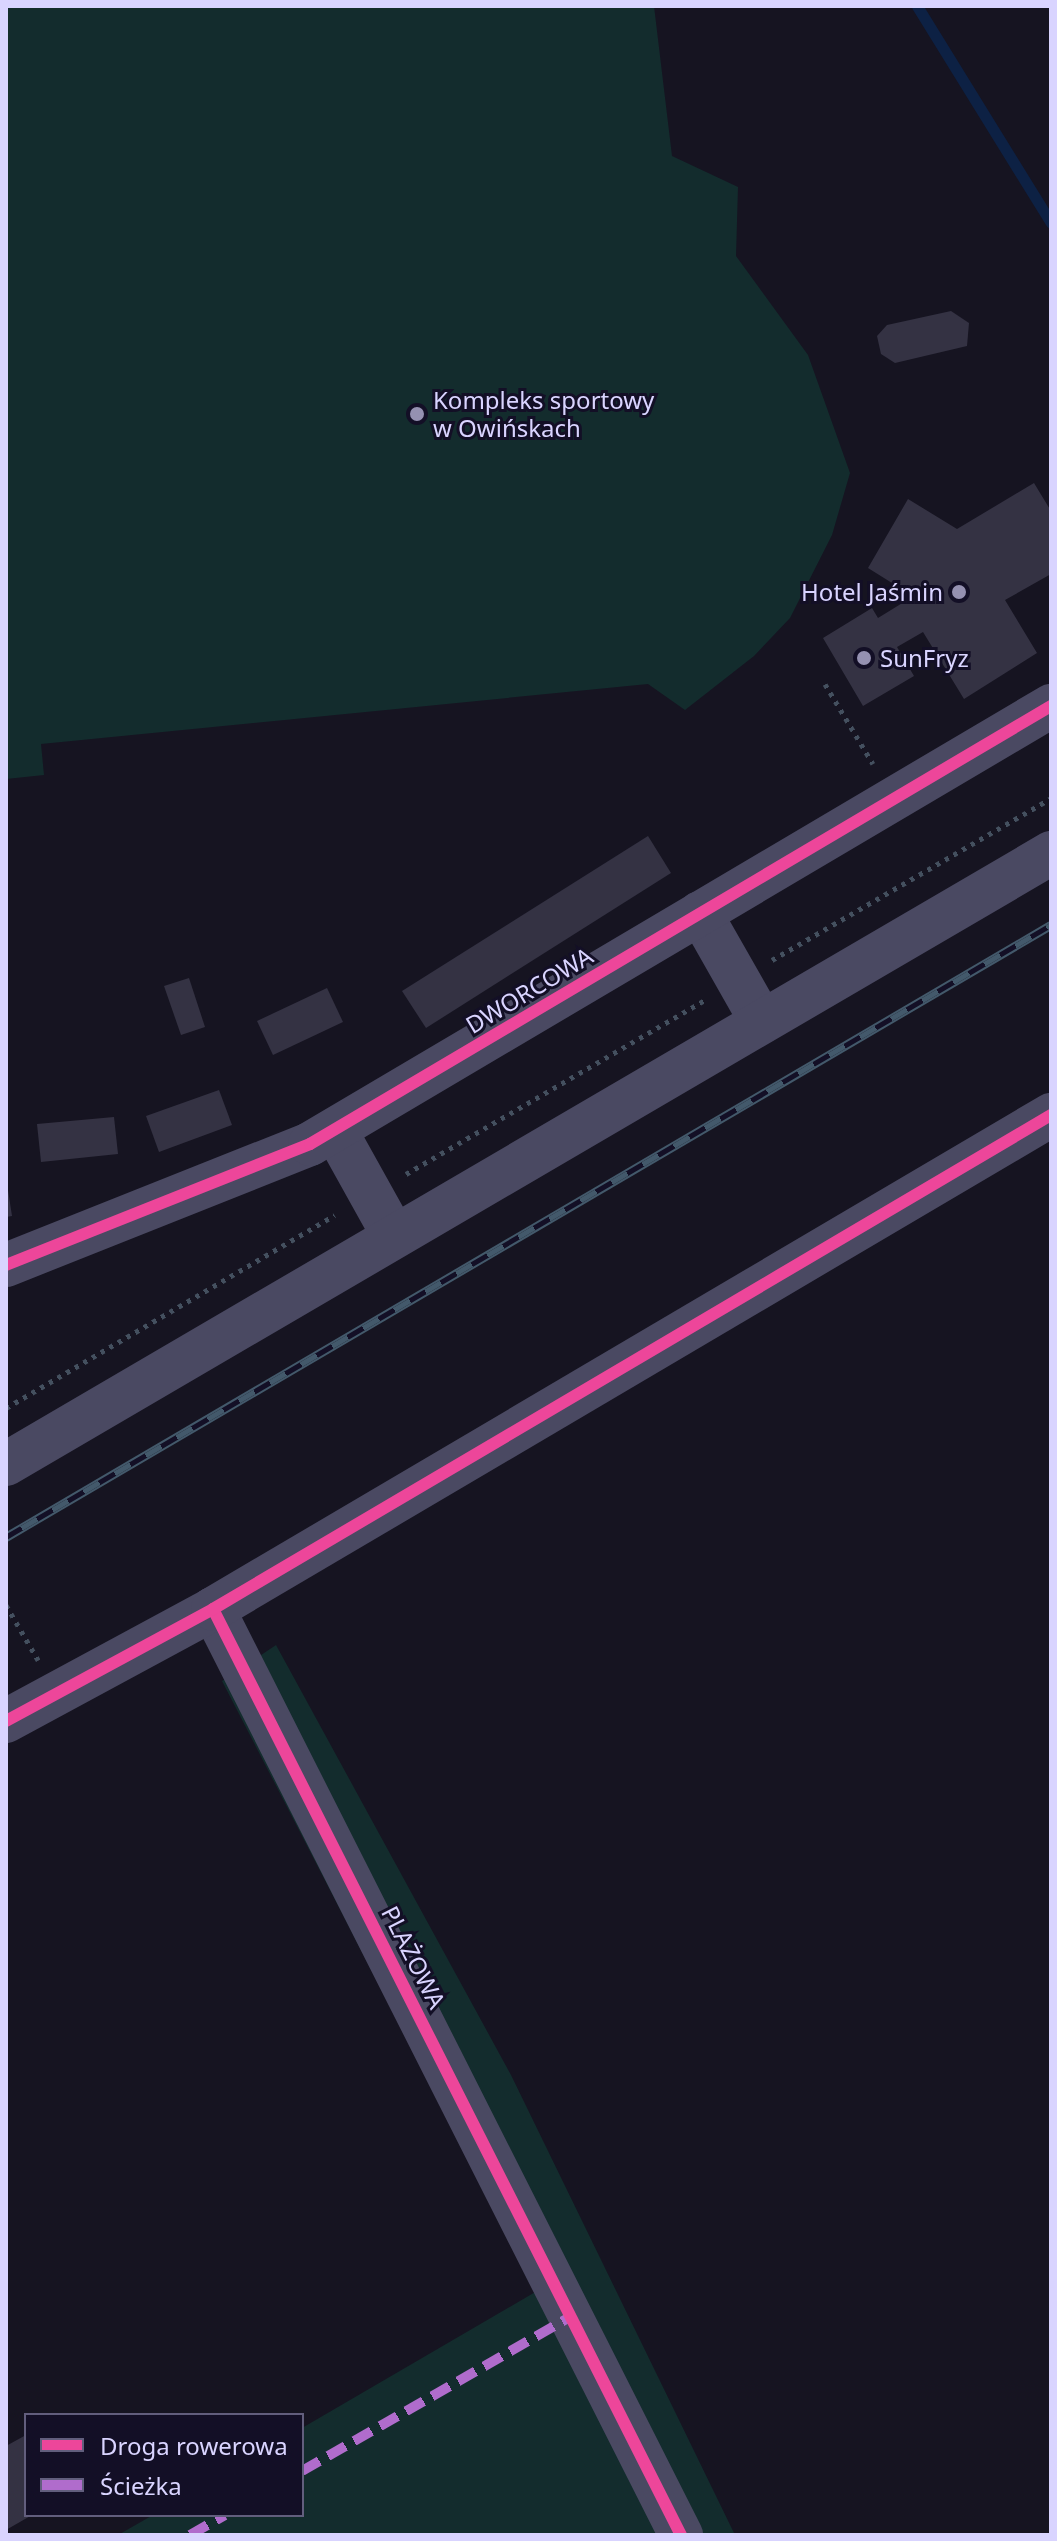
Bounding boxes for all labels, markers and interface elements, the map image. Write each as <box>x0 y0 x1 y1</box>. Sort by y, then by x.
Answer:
place label: Kompleks sportowy w Owińskach <box>433 386 654 442</box>
marker: Kompleks sportowy w Owińskach <box>408 405 426 423</box>
place label: Hotel Jaśmin <box>801 578 943 606</box>
marker: Hotel Jaśmin <box>950 583 968 601</box>
place label: SunFryz <box>880 644 969 672</box>
marker: SunFryz <box>855 649 873 667</box>
street label: DWORCOWA <box>460 941 598 1039</box>
street label: PLAŻOWA <box>376 1901 452 2013</box>
legend <box>24 2413 304 2517</box>
text: Droga rowerowa <box>100 2429 288 2462</box>
text: Ścieżka <box>100 2469 182 2502</box>

